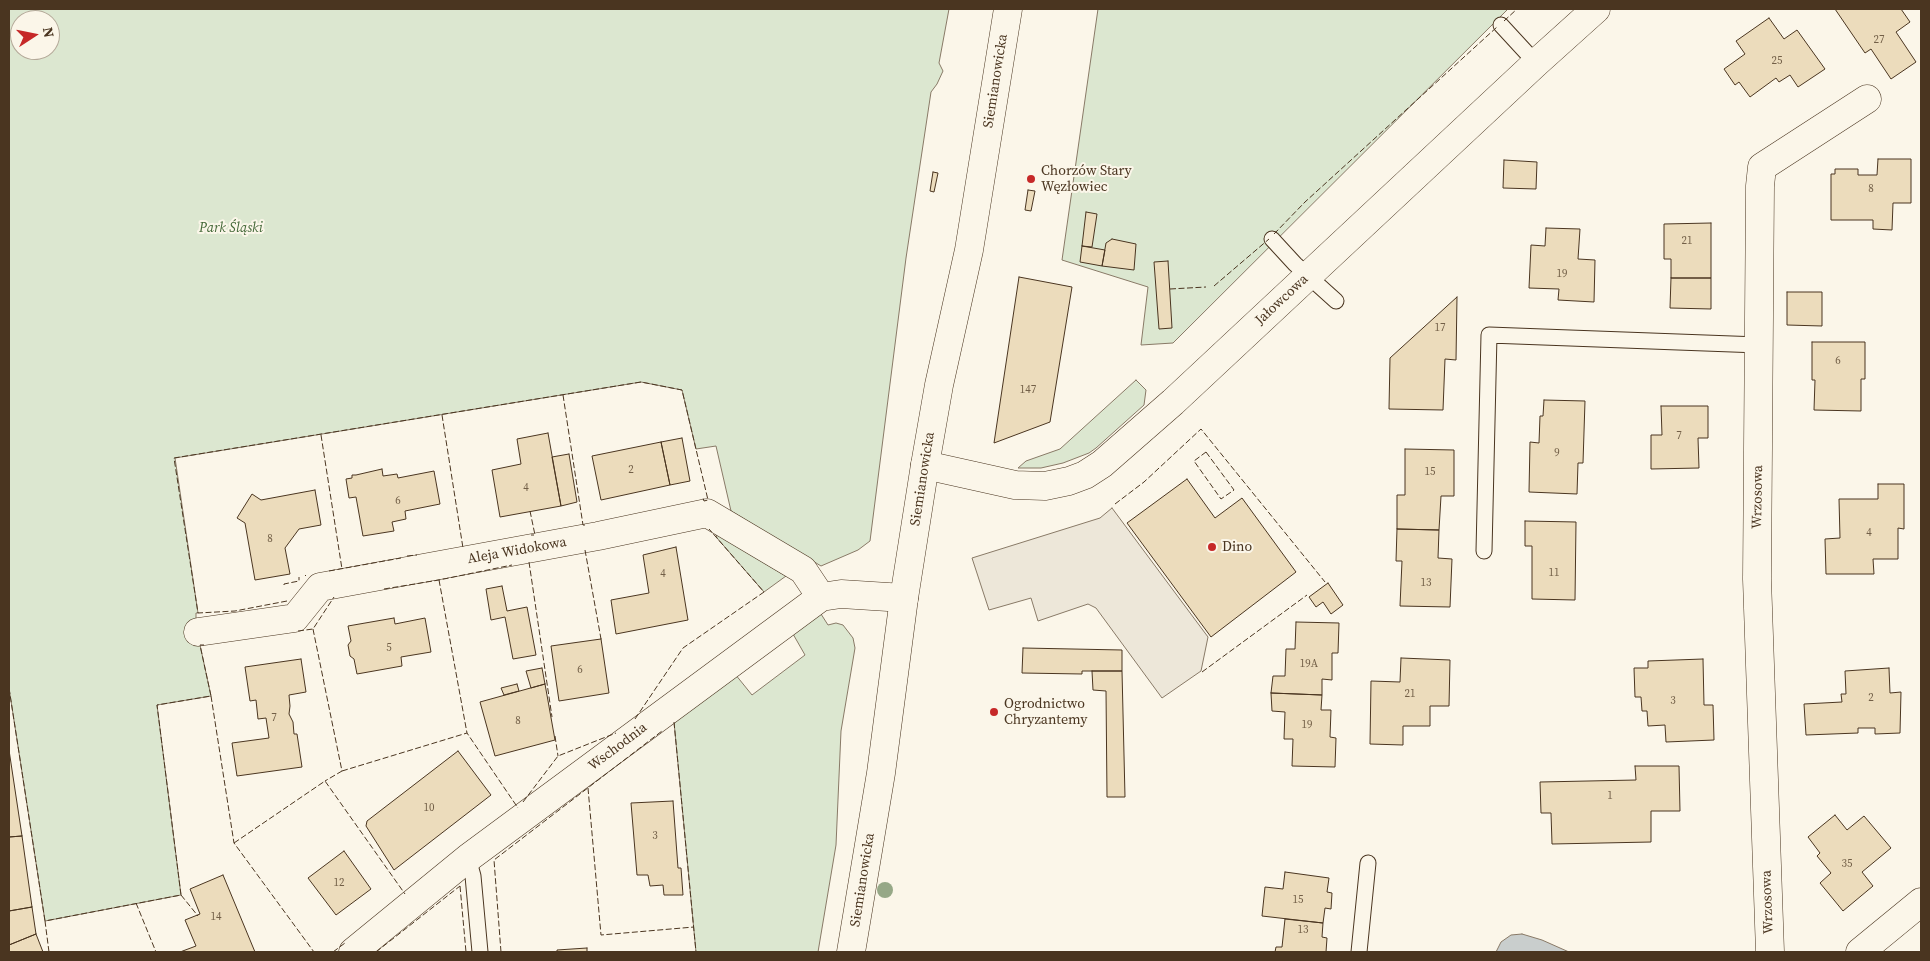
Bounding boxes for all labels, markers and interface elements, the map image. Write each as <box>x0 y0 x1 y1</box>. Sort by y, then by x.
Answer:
north arrow <box>10 10 60 60</box>
text: N <box>38 25 60 39</box>
street label: Siemianowicka <box>980 33 1012 129</box>
house number: 27 <box>1874 33 1884 47</box>
house number: 25 <box>1772 54 1782 68</box>
place label: Chorzów Stary Węzłowiec <box>1041 163 1132 196</box>
marker: Chorzów Stary Węzłowiec <box>1025 173 1037 185</box>
house number: 8 <box>1868 182 1874 196</box>
park label: Park Śląski <box>199 220 263 236</box>
house number: 21 <box>1682 234 1692 248</box>
house number: 19 <box>1557 267 1567 281</box>
street label: Jałowcowa <box>1252 271 1312 329</box>
house number: 17 <box>1435 321 1445 335</box>
house number: 6 <box>1835 354 1841 368</box>
house number: 147 <box>1020 383 1036 397</box>
house number: 7 <box>1676 429 1682 443</box>
street label: Siemianowicka <box>907 431 939 527</box>
house number: 9 <box>1554 446 1560 460</box>
house number: 2 <box>628 463 634 477</box>
house number: 15 <box>1425 465 1435 479</box>
street label: Wrzosowa <box>1749 465 1767 529</box>
house number: 4 <box>523 481 529 495</box>
house number: 6 <box>395 494 401 508</box>
house number: 4 <box>1866 526 1872 540</box>
house number: 8 <box>267 532 273 546</box>
street label: Aleja Widokowa <box>466 534 568 568</box>
place label: Dino <box>1222 539 1252 555</box>
marker: Dino <box>1206 541 1218 553</box>
house number: 11 <box>1549 566 1559 580</box>
house number: 4 <box>660 567 666 581</box>
house number: 13 <box>1421 576 1431 590</box>
house number: 5 <box>386 641 392 655</box>
house number: 19A <box>1300 657 1318 671</box>
house number: 6 <box>577 663 583 677</box>
house number: 21 <box>1405 687 1415 701</box>
house number: 2 <box>1868 691 1874 705</box>
house number: 3 <box>1670 694 1676 708</box>
place label: Ogrodnictwo Chryzantemy <box>1004 696 1087 729</box>
marker: Ogrodnictwo Chryzantemy <box>988 706 1000 718</box>
house number: 7 <box>271 711 277 725</box>
house number: 8 <box>515 714 521 728</box>
house number: 19 <box>1302 718 1312 732</box>
street label: Wschodnia <box>585 720 651 774</box>
house number: 1 <box>1607 789 1613 803</box>
house number: 10 <box>424 801 434 815</box>
house number: 3 <box>652 829 658 843</box>
street label: Siemianowicka <box>847 832 879 928</box>
house number: 35 <box>1842 857 1852 871</box>
street label: Wrzosowa <box>1758 870 1778 934</box>
house number: 12 <box>334 876 344 890</box>
house number: 15 <box>1293 893 1303 907</box>
house number: 14 <box>211 910 221 924</box>
house number: 13 <box>1298 923 1308 937</box>

